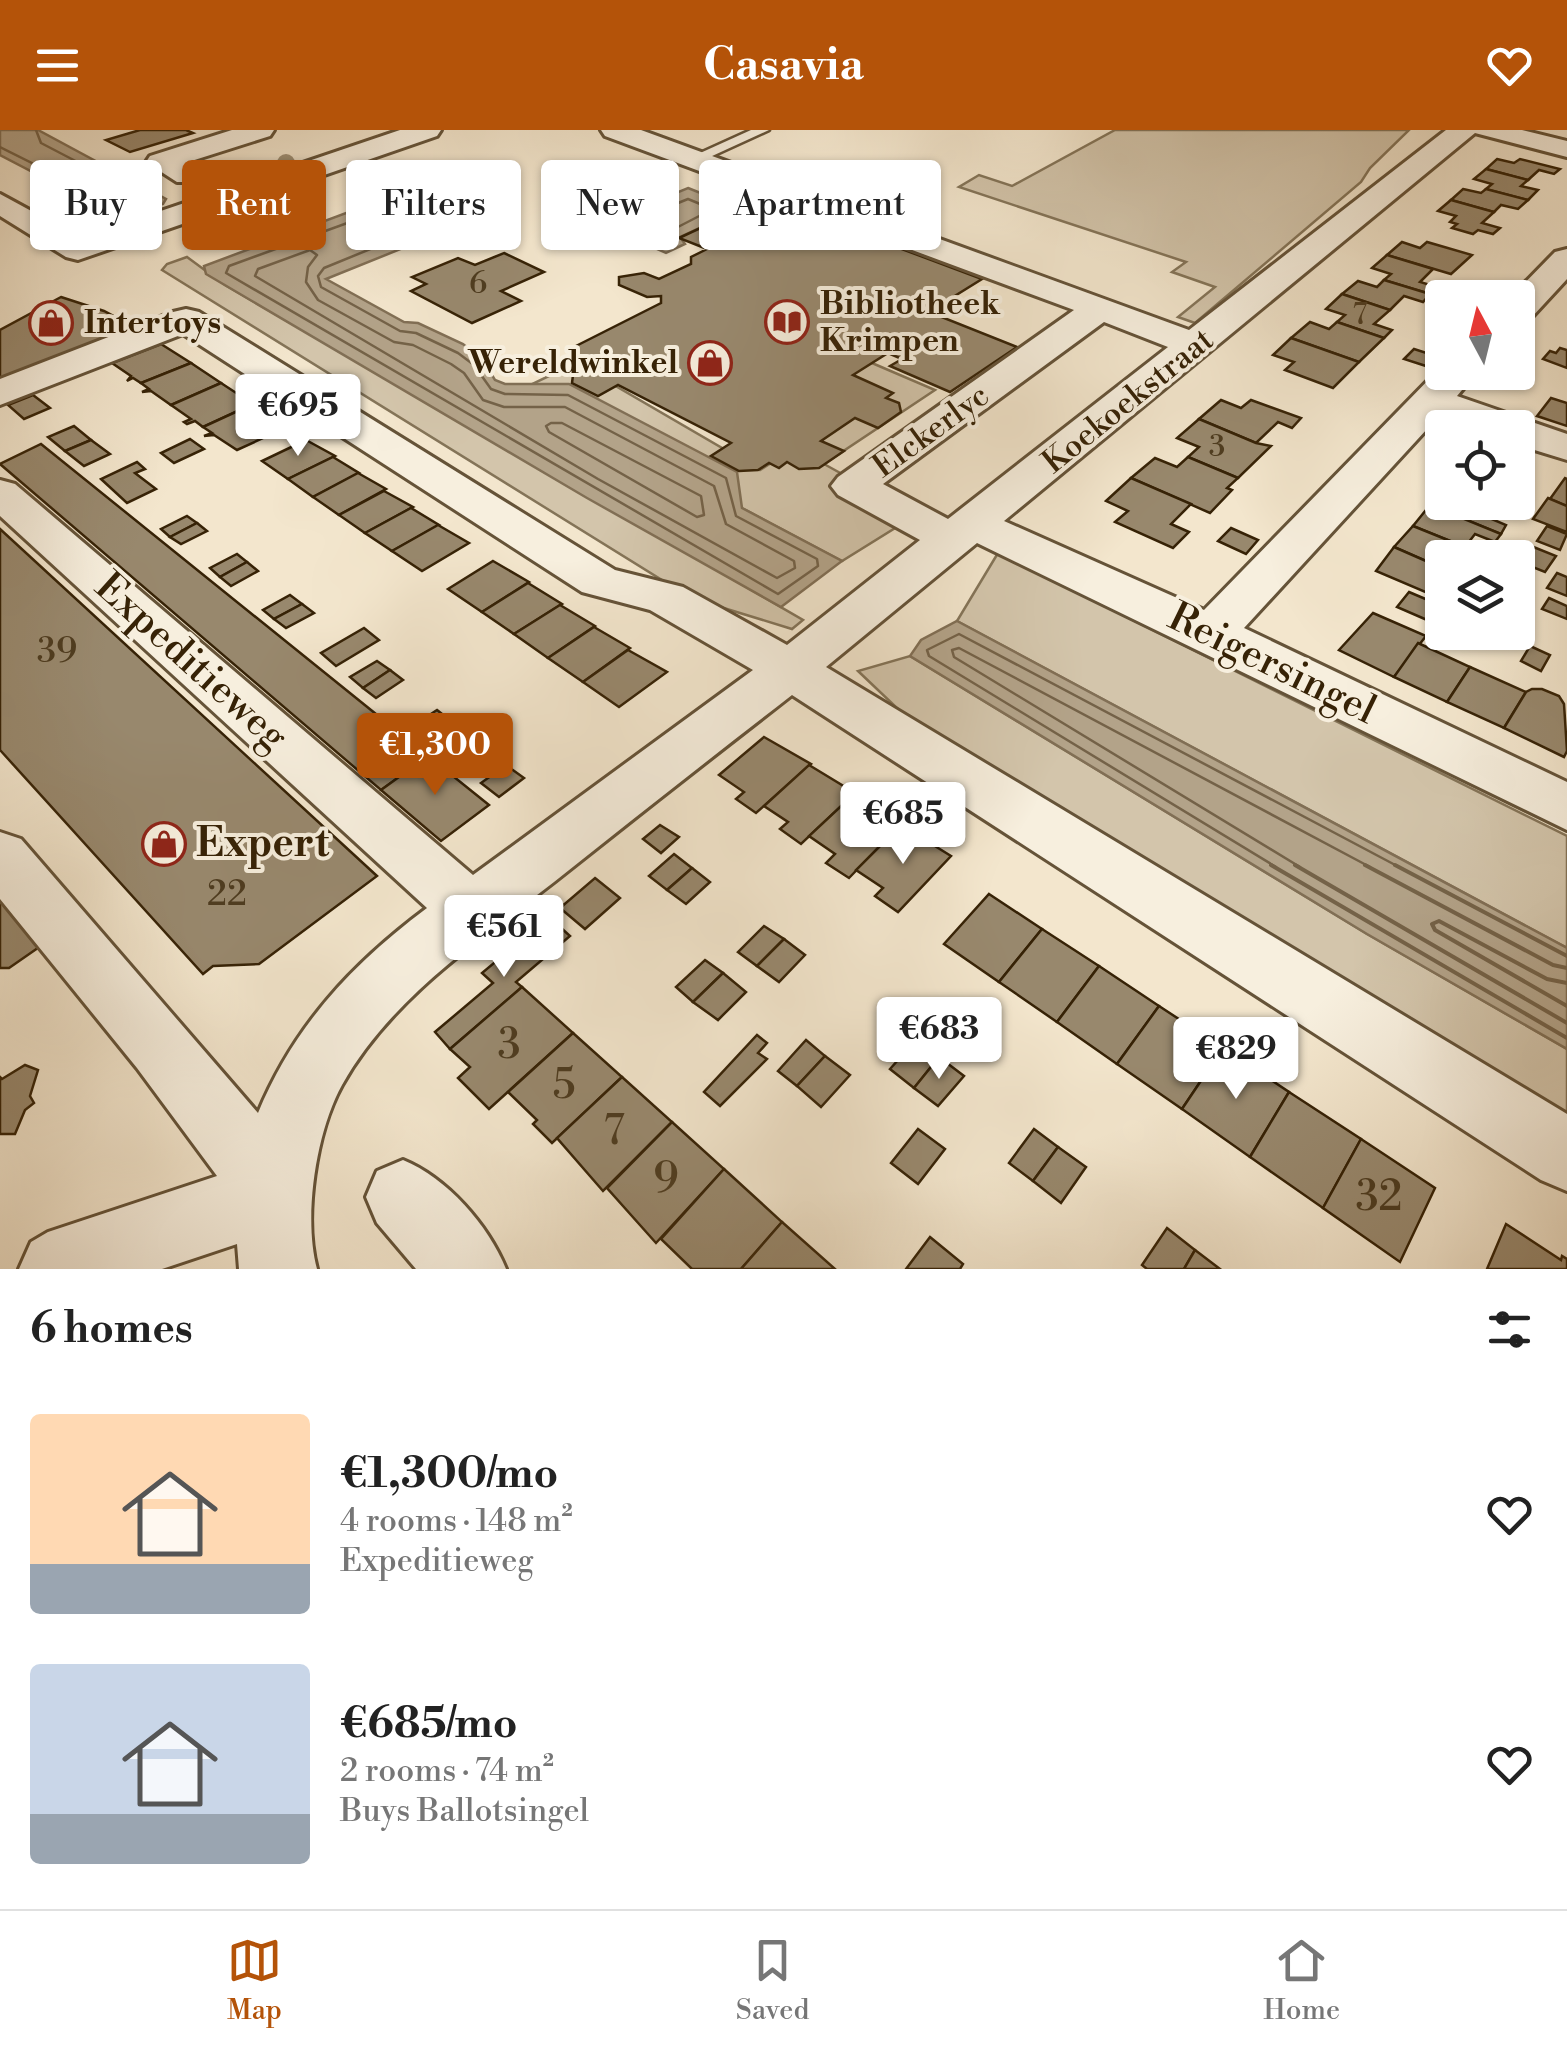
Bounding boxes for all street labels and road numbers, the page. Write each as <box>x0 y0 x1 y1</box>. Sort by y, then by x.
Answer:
street label: Koekoekstraat <box>1034 320 1222 482</box>
street label: Elckerlyc <box>865 375 997 487</box>
street label: Expeditieweg <box>84 562 298 763</box>
street label: Reigersingel <box>1159 592 1384 737</box>

